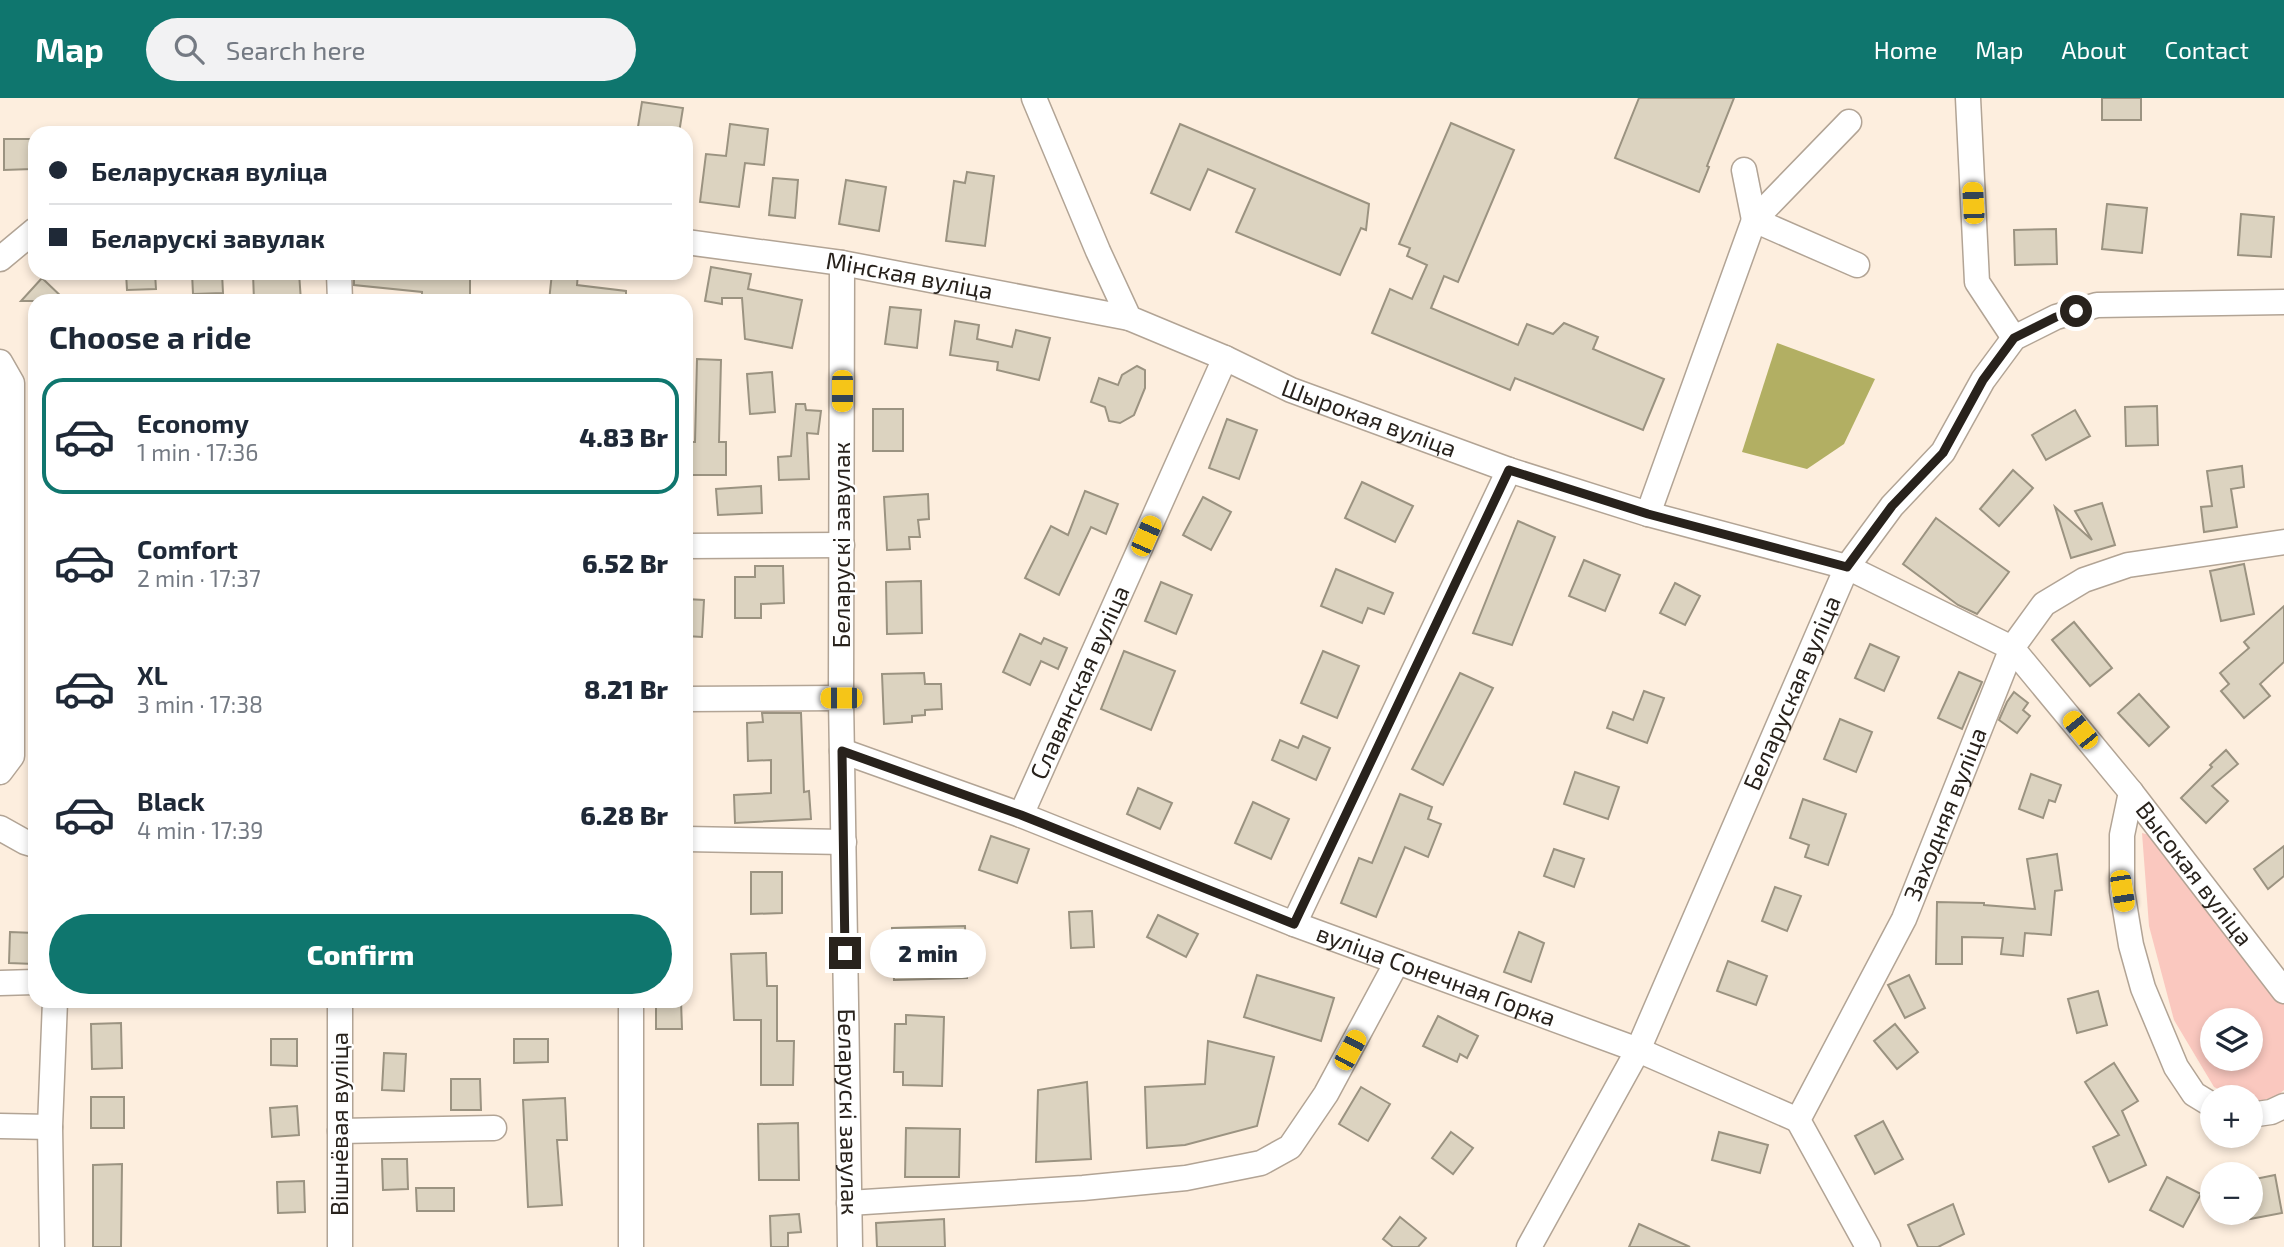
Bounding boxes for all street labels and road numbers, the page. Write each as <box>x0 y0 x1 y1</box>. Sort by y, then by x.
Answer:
street label: Мінская вуліца <box>824 245 996 305</box>
street label: Шырокая вуліца <box>1278 372 1461 462</box>
street label: Беларускі завулак <box>826 442 856 648</box>
street label: Славянская вуліца <box>1023 581 1135 783</box>
street label: Беларуская вуліца <box>1736 591 1846 794</box>
street label: Заходняя вуліца <box>1897 723 1992 905</box>
street label: Высокая вуліца <box>2131 795 2260 951</box>
street label: вуліца Сонечная Горка <box>1313 917 1560 1032</box>
street label: Беларускі завулак <box>833 1008 865 1216</box>
street label: Вішнёвая вуліца <box>324 1032 354 1216</box>

